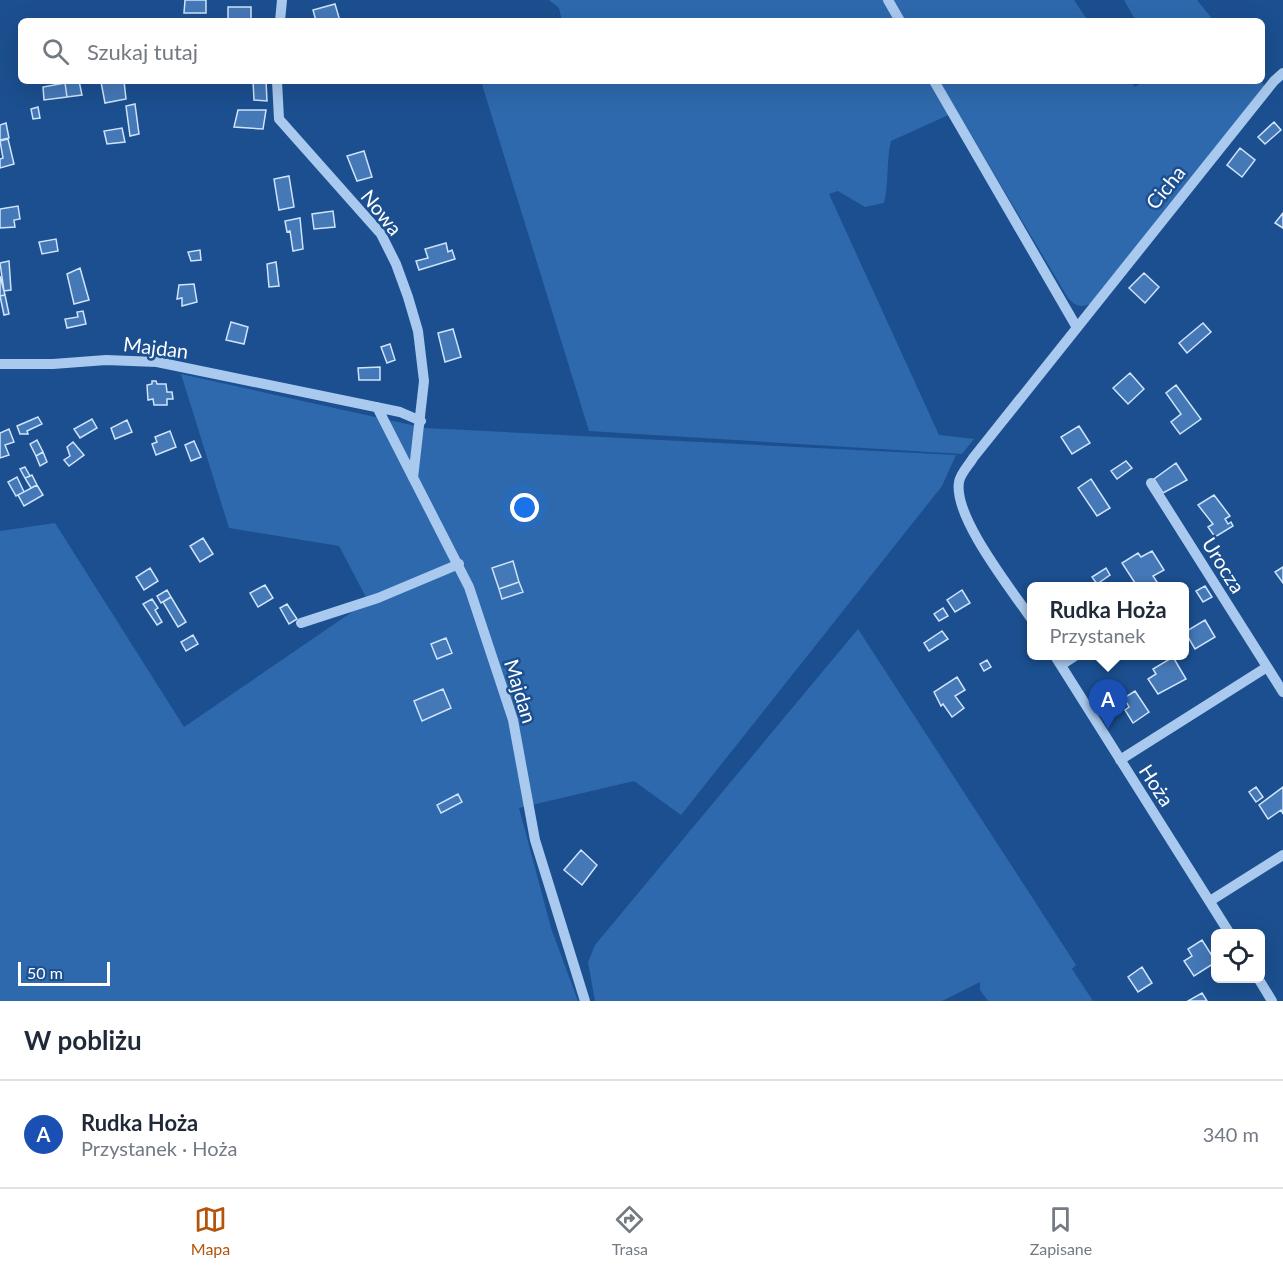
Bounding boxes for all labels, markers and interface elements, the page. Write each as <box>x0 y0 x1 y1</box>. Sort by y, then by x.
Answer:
search box <box>18 18 1265 84</box>
icon: search <box>39 35 72 68</box>
text: Szukaj tutaj <box>87 38 198 65</box>
street label: Cicha <box>1140 160 1190 214</box>
street label: Nowa <box>356 184 408 240</box>
street label: Majdan <box>122 331 190 363</box>
your location <box>510 493 539 522</box>
street label: Urocza <box>1198 533 1250 597</box>
popup <box>1027 582 1189 660</box>
text: Rudka Hoża <box>1049 596 1167 623</box>
text: Przystanek <box>1049 623 1145 647</box>
street label: Majdan <box>500 656 542 726</box>
pin: A <box>1088 680 1128 729</box>
street label: Hoża <box>1135 760 1179 810</box>
map controls <box>1211 929 1265 983</box>
button: locate <box>1211 929 1265 983</box>
scale bar <box>18 959 110 986</box>
text: 50 m <box>27 963 63 982</box>
text: W pobliżu <box>24 1024 142 1056</box>
text: Rudka Hoża <box>81 1109 198 1136</box>
text: A <box>37 1122 50 1146</box>
text: 340 m <box>1203 1122 1259 1146</box>
text: Przystanek · Hoża <box>81 1136 237 1160</box>
tab: Mapa <box>191 1203 230 1258</box>
tab: Trasa <box>612 1203 648 1258</box>
tab: Zapisane <box>1030 1203 1092 1258</box>

